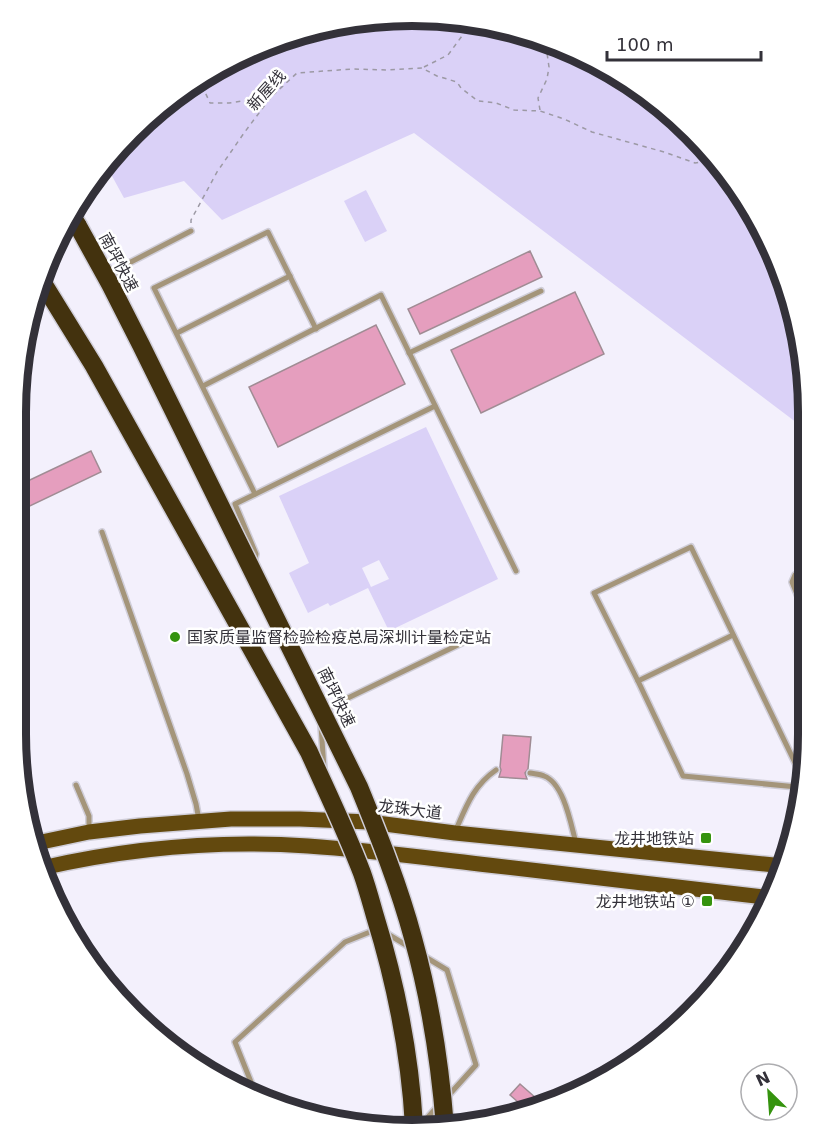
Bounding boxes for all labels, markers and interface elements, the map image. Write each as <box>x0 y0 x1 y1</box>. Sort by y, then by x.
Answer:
scale bar <box>607 24 762 62</box>
text: 100 m <box>616 34 674 55</box>
street label: 新屋线 <box>243 66 289 115</box>
street label: 南坪快速 <box>95 230 142 295</box>
place label: 国家质量监督检验检疫总局深圳计量检定站 <box>187 628 491 647</box>
marker: 国家质量监督检验检疫总局深圳计量检定站 <box>168 630 182 644</box>
street label: 南坪快速 <box>314 664 359 730</box>
street label: 龙珠大道 <box>377 796 443 823</box>
place label: 龙井地铁站 <box>614 829 694 848</box>
marker: 龙井地铁站 <box>699 831 713 845</box>
place label: 龙井地铁站 ① <box>596 892 695 911</box>
marker: 龙井地铁站 ① <box>700 894 714 908</box>
north arrow <box>739 1062 799 1122</box>
text: N <box>753 1067 773 1090</box>

